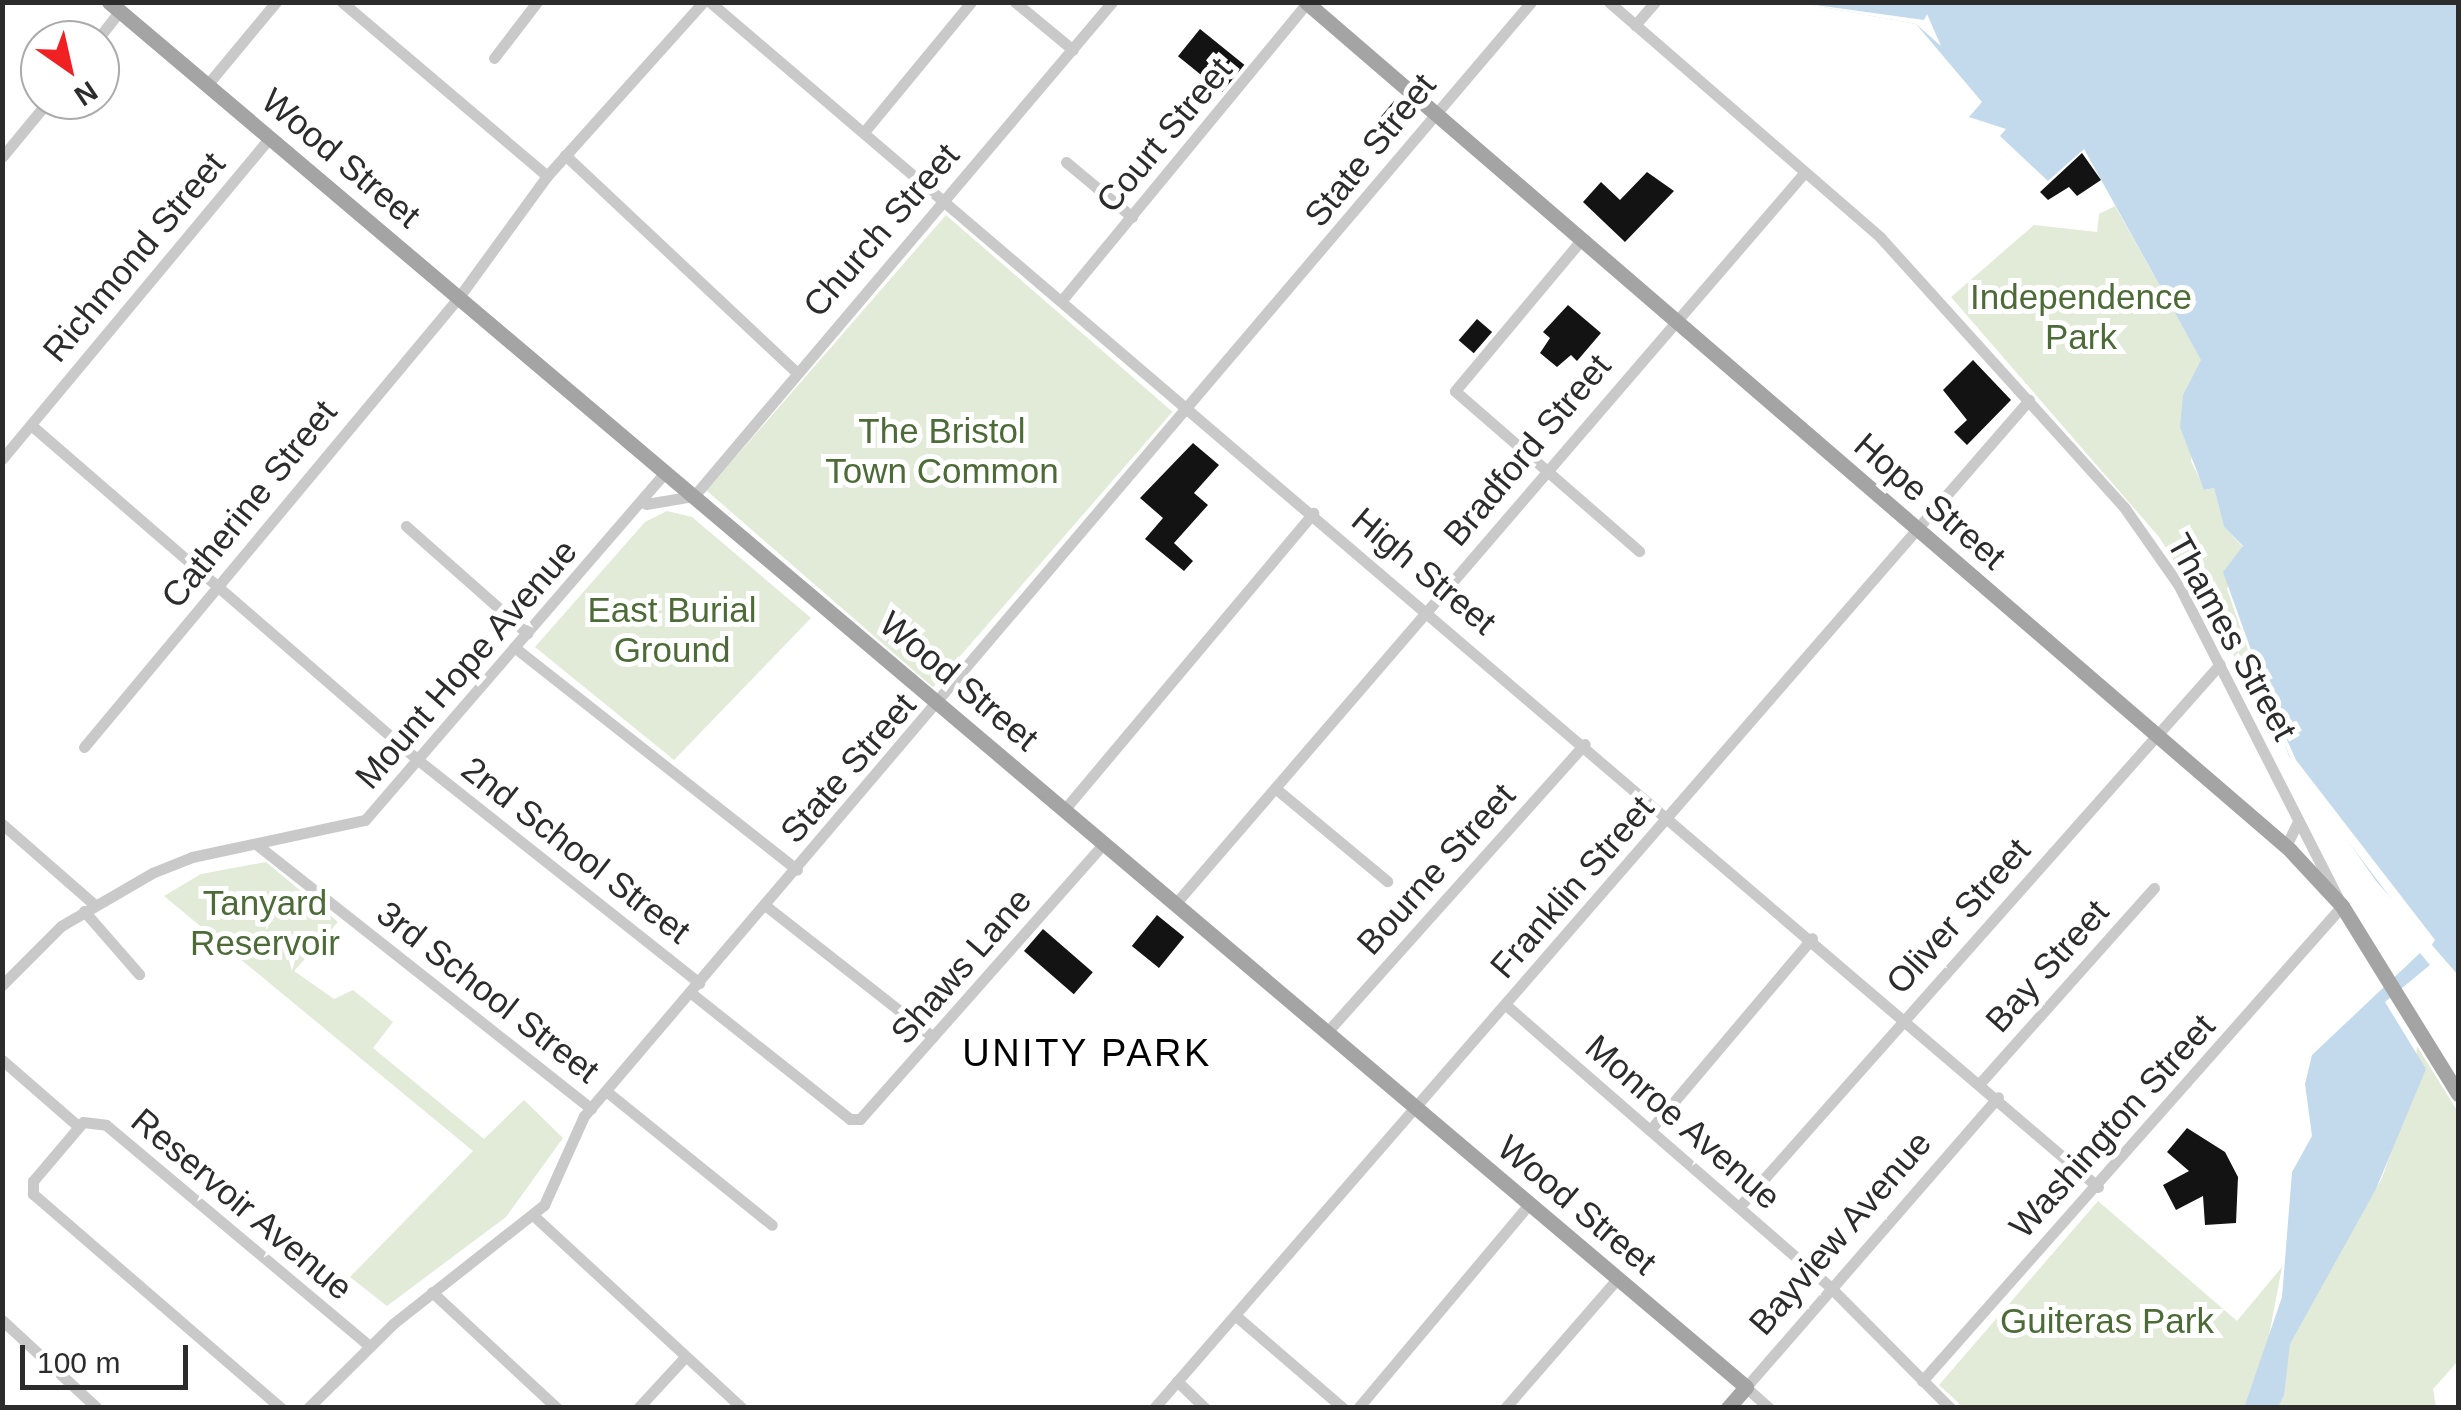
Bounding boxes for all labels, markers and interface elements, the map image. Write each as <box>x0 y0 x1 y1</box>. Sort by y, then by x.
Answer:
north arrow <box>20 20 120 120</box>
street label: Court Street <box>1087 49 1241 221</box>
street label: State Street <box>1296 65 1444 235</box>
text: N <box>69 75 103 112</box>
street label: Wood Street <box>253 80 429 236</box>
street label: Church Street <box>794 135 968 325</box>
street label: Richmond Street <box>34 144 234 370</box>
park label: Independence Park <box>1970 276 2192 358</box>
street label: Bradford Street <box>1435 346 1619 554</box>
street label: Catherine Street <box>152 392 346 616</box>
park label: The Bristol Town Common <box>825 410 1059 492</box>
street label: Hope Street <box>1846 424 2014 578</box>
street label: High Street <box>1343 499 1505 643</box>
street label: Thames Street <box>2158 526 2306 748</box>
street label: Mount Hope Avenue <box>346 530 586 798</box>
park label: East Burial Ground <box>587 589 757 671</box>
street label: Wood Street <box>871 603 1047 759</box>
street label: State Street <box>772 684 924 852</box>
street label: 2nd School Street <box>453 748 699 952</box>
street label: Bourne Street <box>1348 775 1524 963</box>
street label: Franklin Street <box>1481 787 1663 987</box>
street label: Oliver Street <box>1877 830 2039 1002</box>
street label: Shaws Lane <box>882 880 1040 1052</box>
park label: Tanyard Reservoir <box>190 882 340 964</box>
street label: Bay Street <box>1977 891 2117 1041</box>
street label: 3rd School Street <box>369 892 607 1092</box>
street label: Washington Street <box>2000 1005 2224 1247</box>
street label: Monroe Avenue <box>1576 1025 1790 1219</box>
district label: UNITY PARK <box>962 1031 1212 1077</box>
street label: Reservoir Avenue <box>122 1099 362 1309</box>
street label: Bayview Avenue <box>1739 1122 1941 1344</box>
street label: Wood Street <box>1489 1127 1665 1283</box>
park label: Guiteras Park <box>2000 1300 2214 1342</box>
scale bar <box>25 1325 192 1387</box>
text: 100 m <box>37 1346 120 1379</box>

